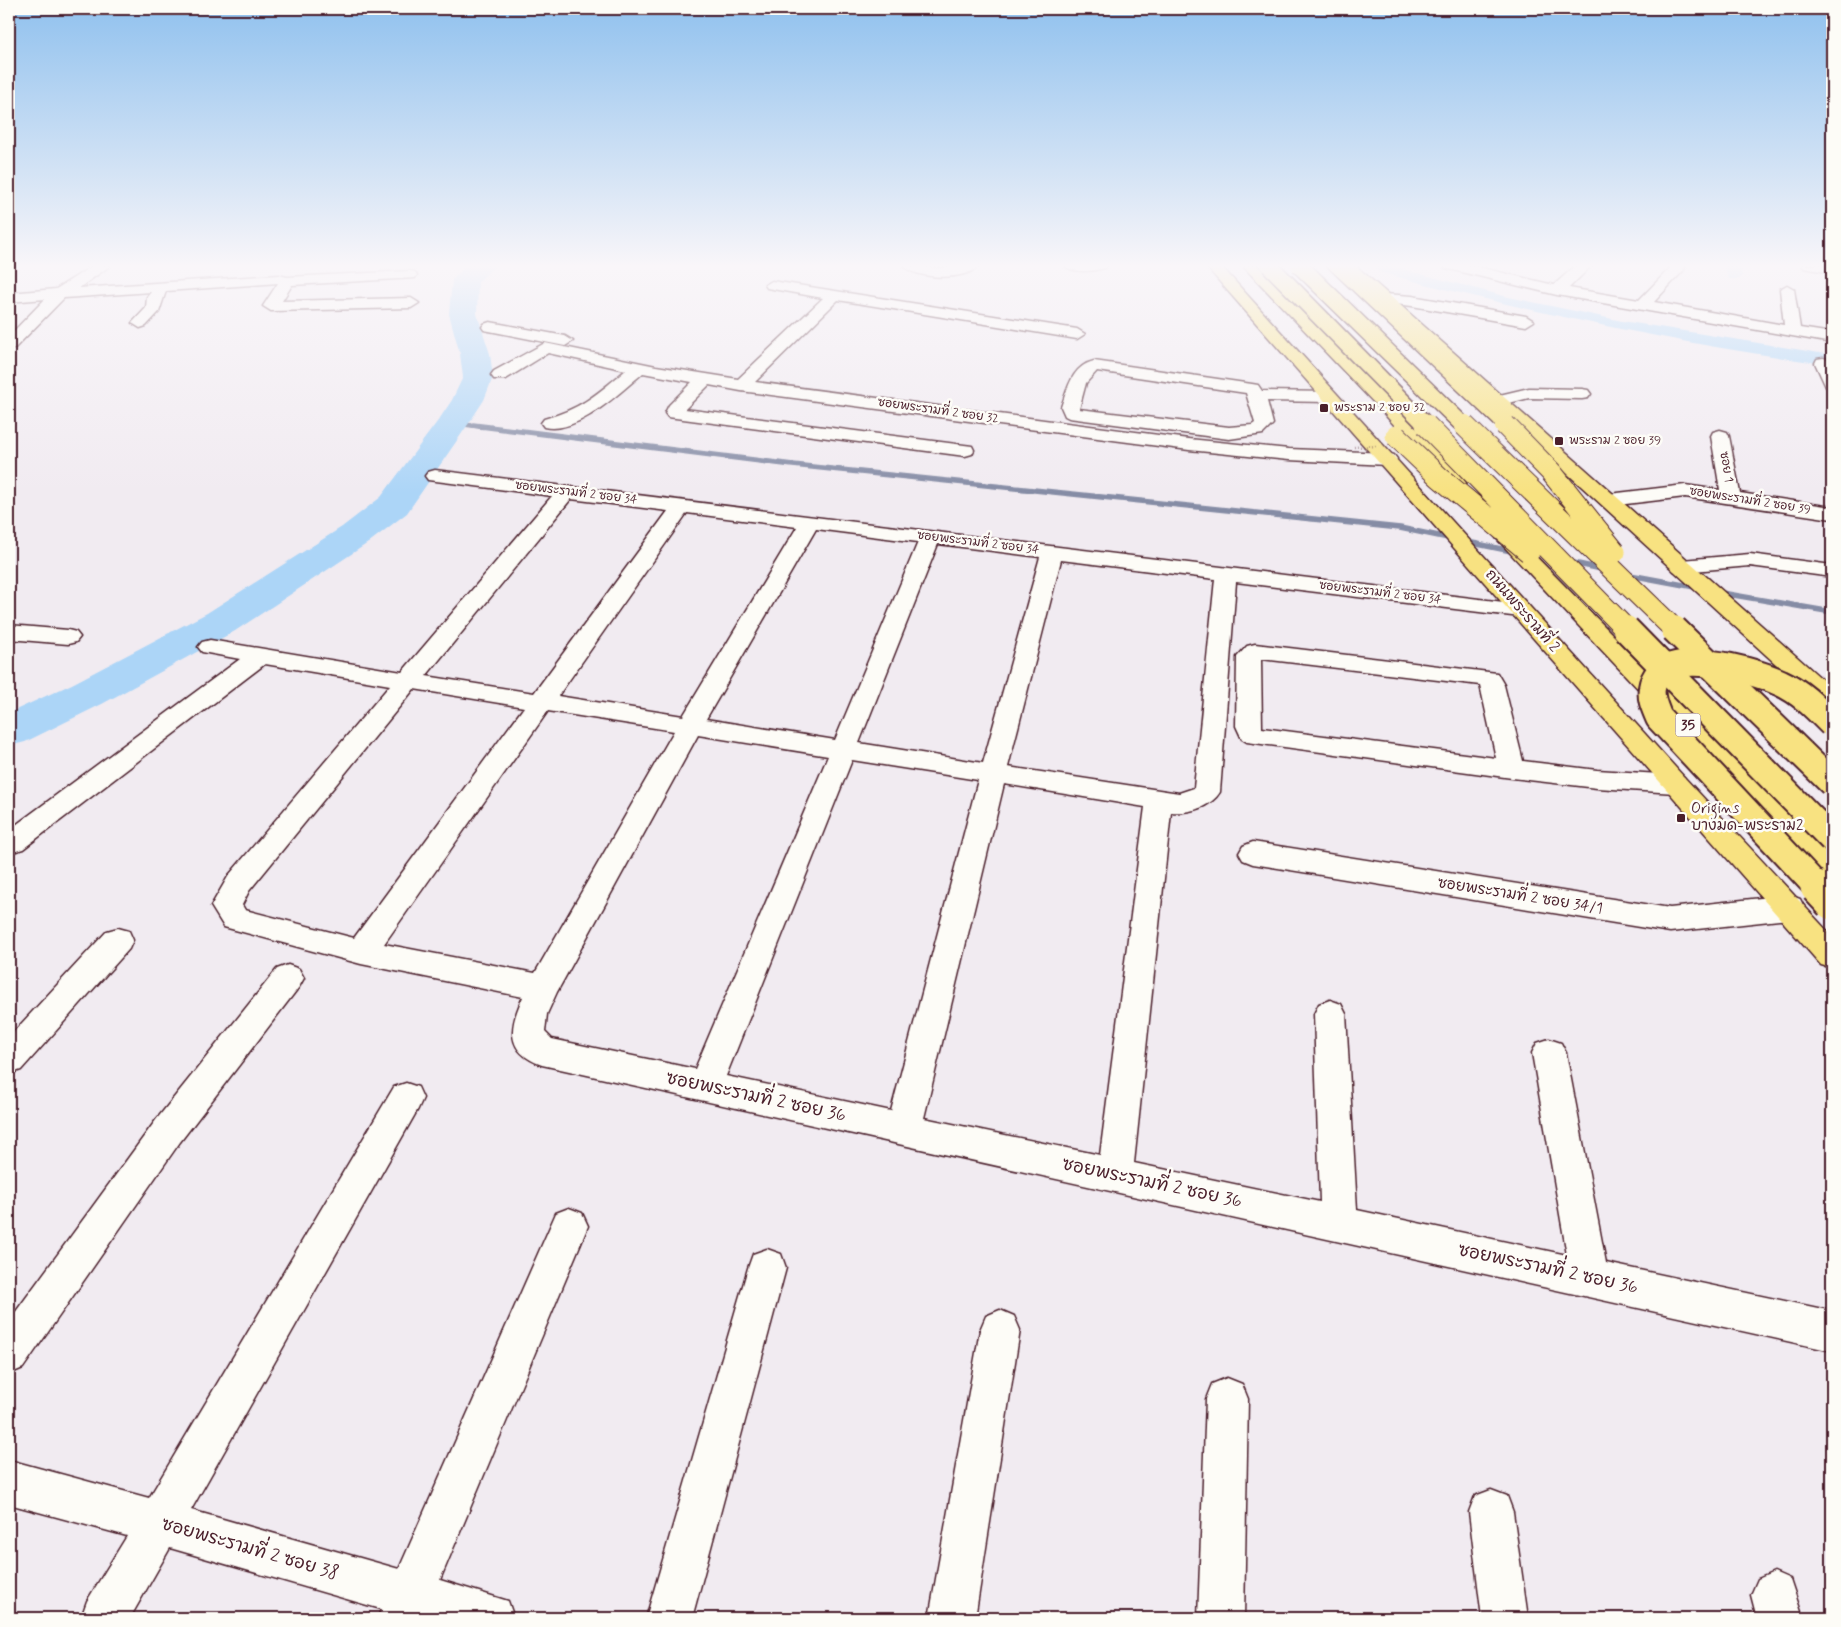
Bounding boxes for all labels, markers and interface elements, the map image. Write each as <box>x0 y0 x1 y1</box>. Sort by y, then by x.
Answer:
street label: ซอยพระรามที่ 2 ซอย 32 <box>877 391 1000 427</box>
place label: พระราม 2 ซอย 32 <box>1334 400 1425 416</box>
marker: พระราม 2 ซอย 32 <box>1318 402 1330 414</box>
place label: พระราม 2 ซอย 39 <box>1569 433 1661 449</box>
marker: พระราม 2 ซอย 39 <box>1553 435 1565 447</box>
street label: ซอย 1 <box>1715 450 1737 484</box>
street label: ซอยพระรามที่ 2 ซอย 34 <box>514 474 638 508</box>
street label: ซอยพระรามที่ 2 ซอย 39 <box>1688 480 1813 519</box>
street label: ซอยพระรามที่ 2 ซอย 34 <box>916 524 1040 558</box>
street label: ถนนพระรามที่ 2 <box>1480 562 1567 657</box>
street label: ซอยพระรามที่ 2 ซอย 34 <box>1318 574 1442 608</box>
road number: 35 <box>1676 714 1700 736</box>
place label: Origins บางมด-พระราม2 <box>1691 799 1803 836</box>
marker: Origins บางมด-พระราม2 <box>1675 812 1687 824</box>
street label: ซอยพระรามที่ 2 ซอย 34/1 <box>1436 868 1605 919</box>
street label: ซอยพระรามที่ 2 ซอย 36 <box>664 1059 850 1128</box>
street label: ซอยพระรามที่ 2 ซอย 36 <box>1060 1145 1246 1214</box>
street label: ซอยพระรามที่ 2 ซอย 36 <box>1456 1231 1642 1300</box>
street label: ซอยพระรามที่ 2 ซอย 38 <box>159 1505 343 1586</box>

